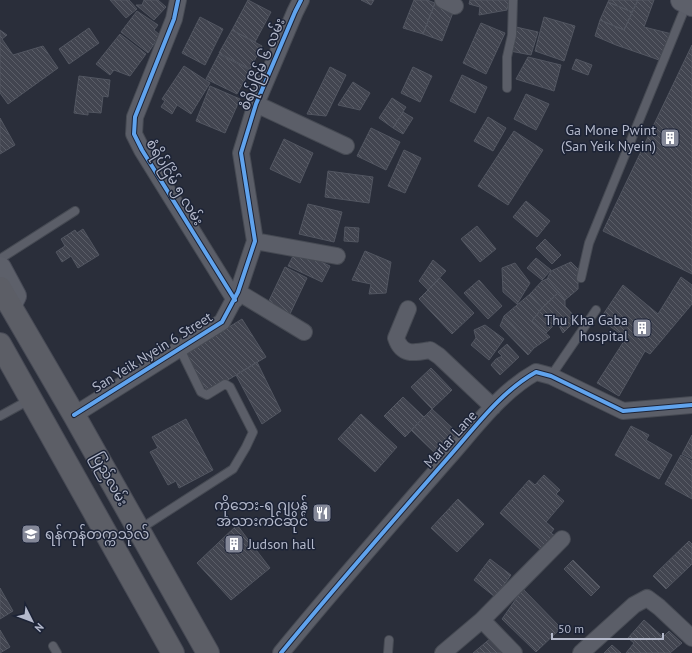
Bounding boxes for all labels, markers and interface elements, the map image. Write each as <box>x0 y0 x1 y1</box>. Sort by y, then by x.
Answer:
street label: စံရိပ်ငြိမ် ၆ လမ်း <box>234 15 291 114</box>
place label: Ga Mone Pwint (San Yeik Nyein) <box>561 121 656 155</box>
building icon: Ga Mone Pwint (San Yeik Nyein) <box>659 127 681 149</box>
street label: စံရိပ်ငြိမ် ၅ လမ်း <box>140 135 209 230</box>
street label: San Yeik Nyein 6 Street <box>89 308 216 396</box>
place label: Thu Kha Gaba hospital <box>544 311 628 345</box>
building icon: Thu Kha Gaba hospital <box>631 317 653 339</box>
street label: Marlar Lane <box>420 407 480 471</box>
street label: ပြည်လမ်း <box>85 449 133 510</box>
place label: ကိုဘေး-ရ ဂျပန် အသားကင်ဆိုင် <box>214 495 308 533</box>
restaurant icon: ကိုဘေး-ရ ဂျပန် အသားကင်ဆိုင် <box>311 502 333 524</box>
school or university icon: ရန်ကုန်တက္ကသိုလ် <box>20 523 42 545</box>
place label: ရန်ကုန်တက္ကသိုလ် <box>45 524 149 546</box>
building icon: Judson hall <box>223 533 245 555</box>
place label: Judson hall <box>247 535 315 553</box>
north arrow <box>12 601 52 641</box>
scale bar <box>552 615 663 641</box>
text: N <box>32 620 47 635</box>
text: 50 m <box>558 621 584 636</box>

